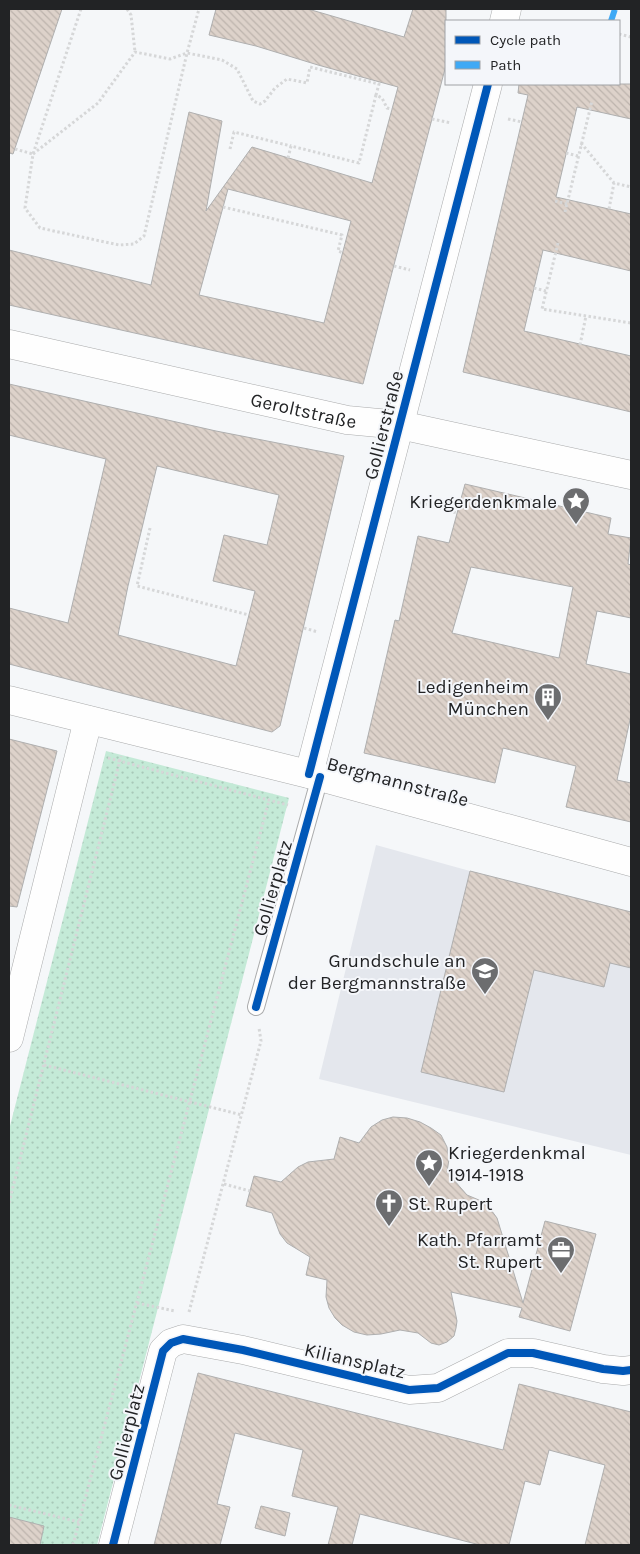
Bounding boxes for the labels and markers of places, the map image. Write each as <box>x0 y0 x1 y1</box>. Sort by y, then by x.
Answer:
place icon: Kriegerdenkmale <box>561 486 591 525</box>
place label: Kriegerdenkmale <box>409 491 557 513</box>
place label: Ledigenheim München <box>417 676 529 720</box>
building icon: Ledigenheim München <box>533 682 563 721</box>
place label: Grundschule an der Bergmannstraße <box>288 950 466 994</box>
school or university icon: Grundschule an der Bergmannstraße <box>470 956 500 995</box>
place label: Kriegerdenkmal 1914-1918 <box>448 1142 586 1186</box>
place icon: Kriegerdenkmal 1914-1918 <box>414 1148 444 1187</box>
church icon: St. Rupert <box>374 1188 404 1227</box>
place label: St. Rupert <box>408 1193 493 1215</box>
place label: Kath. Pfarramt St. Rupert <box>417 1229 542 1273</box>
office icon: Kath. Pfarramt St. Rupert <box>546 1235 576 1274</box>

